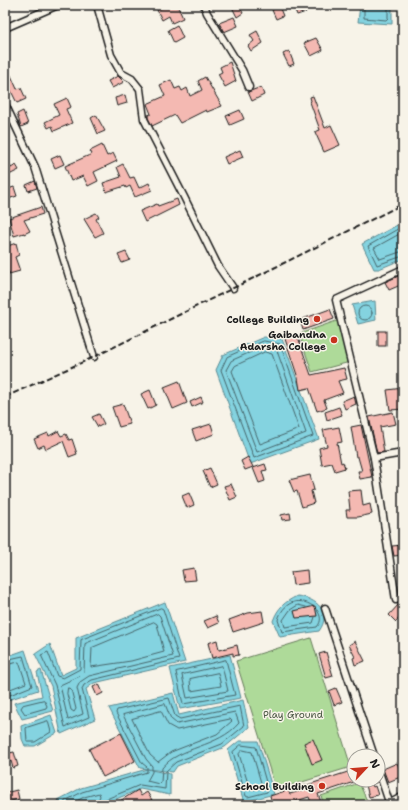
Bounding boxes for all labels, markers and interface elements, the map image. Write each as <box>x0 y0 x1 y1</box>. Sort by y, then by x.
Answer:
place label: College Building <box>226 313 310 326</box>
marker: College Building <box>312 314 322 324</box>
place label: Gaibandha Adarsha College <box>240 328 326 353</box>
marker: Gaibandha Adarsha College <box>329 335 339 345</box>
park label: Play Ground <box>263 708 324 721</box>
north arrow <box>346 748 386 788</box>
text: N <box>366 757 383 771</box>
place label: School Building <box>235 780 315 793</box>
marker: School Building <box>317 781 327 791</box>

